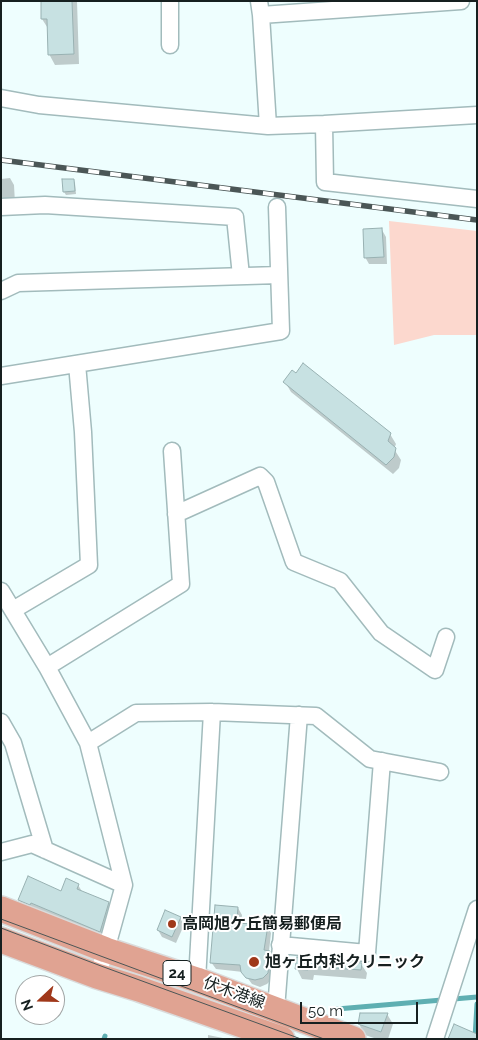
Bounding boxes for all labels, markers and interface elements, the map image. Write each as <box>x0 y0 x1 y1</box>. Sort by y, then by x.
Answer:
place label: 高岡旭ケ丘簡易郵便局 <box>182 914 342 934</box>
marker: 高岡旭ケ丘簡易郵便局 <box>166 918 178 930</box>
place label: 旭ヶ丘内科クリニック <box>265 952 425 972</box>
marker: 旭ヶ丘内科クリニック <box>247 955 261 969</box>
road number: 24 <box>163 960 191 986</box>
street label: 伏木港線 <box>201 973 267 1013</box>
north arrow <box>15 975 65 1025</box>
scale bar <box>303 992 420 1024</box>
text: N <box>18 997 36 1013</box>
text: 50 m <box>308 1002 343 1020</box>

